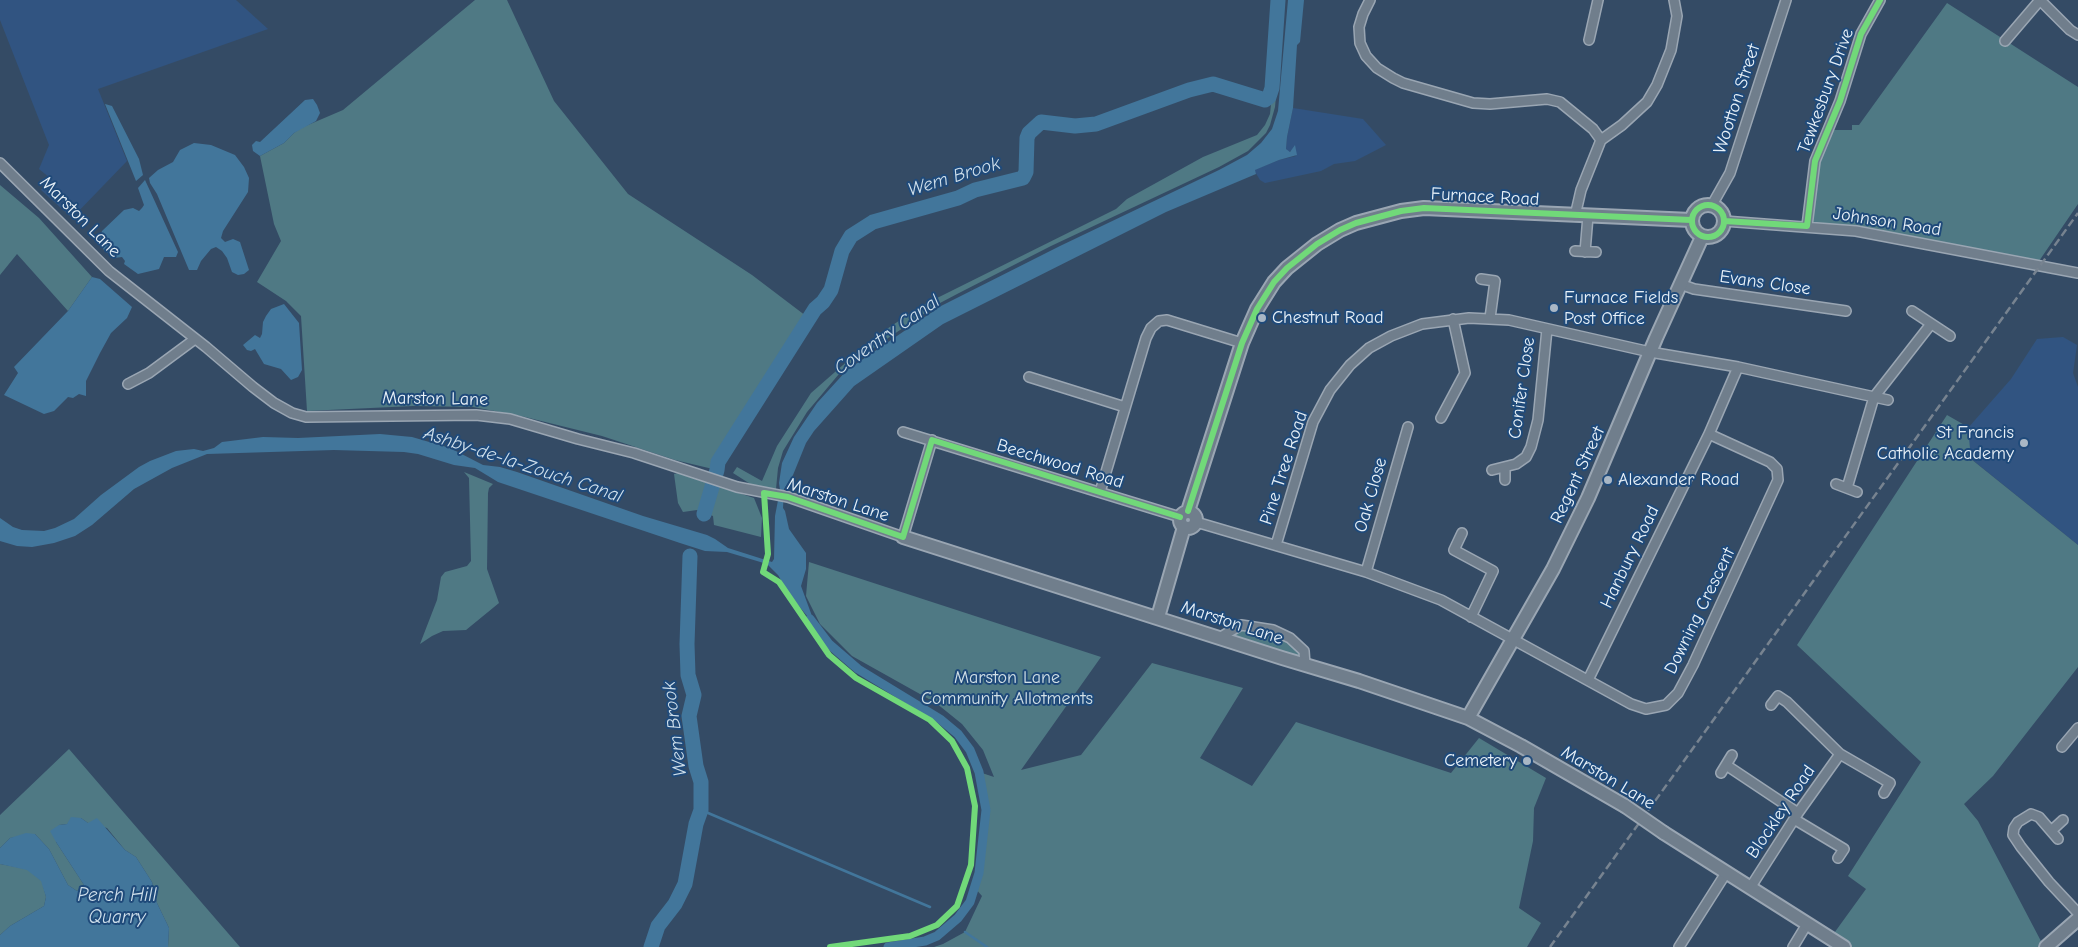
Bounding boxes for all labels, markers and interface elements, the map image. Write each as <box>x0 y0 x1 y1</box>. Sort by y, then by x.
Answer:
street label: Tewkesbury Drive <box>1793 26 1859 156</box>
street label: Wootton Street <box>1709 41 1765 157</box>
water label: Wem Brook <box>905 152 1003 202</box>
street label: Marston Lane <box>35 172 125 262</box>
street label: Furnace Road <box>1430 183 1540 211</box>
street label: Johnson Road <box>1831 203 1943 241</box>
street label: Evans Close <box>1718 266 1812 300</box>
place label: Furnace Fields Post Office <box>1564 287 1678 330</box>
water label: Coventry Canal <box>830 290 944 380</box>
marker: Furnace Fields Post Office <box>1548 302 1560 314</box>
place label: Chestnut Road <box>1272 307 1384 329</box>
marker: Chestnut Road <box>1256 312 1268 324</box>
street label: Conifer Close <box>1504 336 1540 440</box>
street label: Marston Lane <box>382 387 488 411</box>
street label: Pine Tree Road <box>1255 408 1313 528</box>
water label: Ashby-de-la-Zouch Canal <box>421 422 625 508</box>
place label: St Francis Catholic Academy <box>1877 422 2014 464</box>
street label: Regent Street <box>1546 423 1610 527</box>
street label: Beechwood Road <box>994 434 1126 494</box>
marker: St Francis Catholic Academy <box>2018 437 2030 449</box>
street label: Oak Close <box>1350 455 1392 535</box>
place label: Alexander Road <box>1618 469 1739 491</box>
street label: Marston Lane <box>784 473 892 527</box>
marker: Alexander Road <box>1602 474 1614 486</box>
street label: Hanbury Road <box>1596 502 1664 612</box>
street label: Downing Crescent <box>1660 544 1740 678</box>
street label: Marston Lane <box>1178 596 1286 650</box>
park label: Marston Lane Community Allotments <box>921 667 1093 710</box>
water label: Wem Brook <box>658 680 692 778</box>
street label: Marston Lane <box>1557 741 1659 815</box>
place label: Cemetery <box>1444 750 1517 772</box>
marker: Cemetery <box>1521 755 1533 767</box>
street label: Blockley Road <box>1742 761 1820 863</box>
water label: Perch Hill Quarry <box>77 885 157 929</box>

